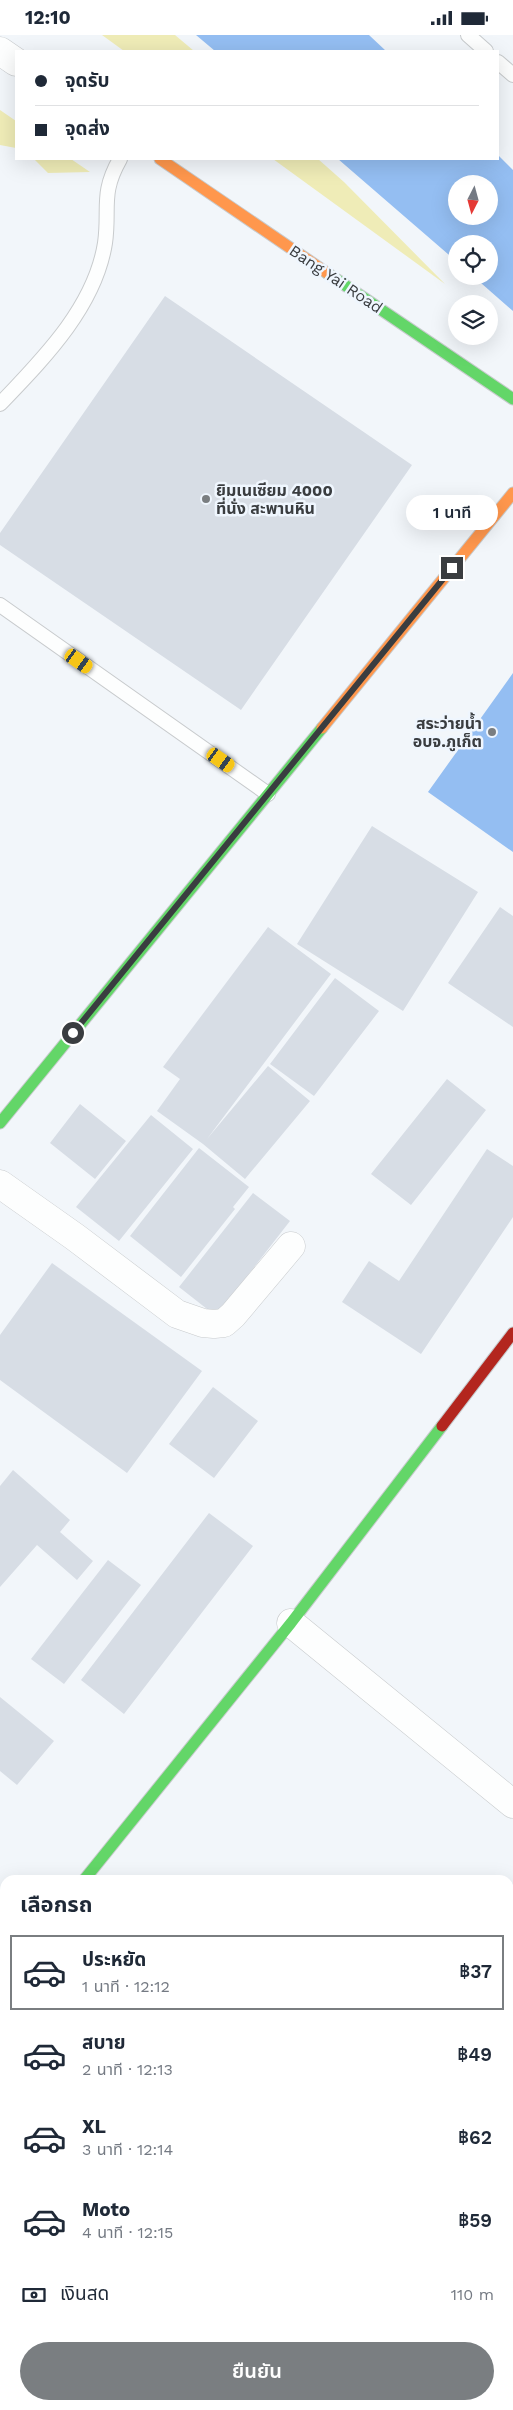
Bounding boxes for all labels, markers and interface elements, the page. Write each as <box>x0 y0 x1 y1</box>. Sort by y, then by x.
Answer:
text: 12:10 <box>25 6 71 29</box>
text: จุดรับ <box>65 69 110 92</box>
text: จุดส่ง <box>65 117 110 140</box>
north arrow <box>448 175 498 225</box>
map controls <box>448 175 498 345</box>
button: locate <box>448 235 498 285</box>
street label: Bang Yai Road <box>286 241 386 317</box>
button: layers <box>448 295 498 345</box>
place label: ยิมเนเซียม 4000 ที่นั่ง สะพานหิน <box>216 481 333 518</box>
marker: ยิมเนเซียม 4000 ที่นั่ง สะพานหิน <box>200 493 212 505</box>
callout: 1 นาที <box>406 495 498 531</box>
text: 1 นาที <box>433 503 471 522</box>
route end <box>441 557 463 579</box>
car <box>62 646 95 676</box>
place label: สระว่ายน้ำ อบจ.ภูเก็ต <box>413 712 482 752</box>
marker: สระว่ายน้ำ อบจ.ภูเก็ต <box>486 726 498 738</box>
car <box>204 745 237 775</box>
route start <box>62 1022 84 1044</box>
text: เลือกรถ <box>20 1892 93 1917</box>
text: ประหยัด <box>82 1948 146 1971</box>
icon: car <box>22 1950 67 1995</box>
text: ฿37 <box>459 1960 492 1983</box>
text: 1 นาที · 12:12 <box>82 1977 170 1996</box>
text: สบาย <box>82 2031 126 2054</box>
icon: car <box>22 2033 67 2078</box>
text: ฿49 <box>457 2043 492 2066</box>
text: 2 นาที · 12:13 <box>82 2060 173 2079</box>
text: XL <box>82 2115 106 2138</box>
icon: car <box>22 2116 67 2161</box>
text: ฿62 <box>458 2126 492 2149</box>
text: 3 นาที · 12:14 <box>82 2140 173 2159</box>
text: Moto <box>82 2198 130 2221</box>
icon: car <box>22 2199 67 2244</box>
text: ฿59 <box>458 2209 492 2232</box>
text: 4 นาที · 12:15 <box>82 2223 173 2242</box>
icon: cash <box>20 2281 48 2309</box>
text: เงินสด <box>60 2282 109 2305</box>
text: 110 m <box>451 2285 494 2304</box>
button: ยืนยัน <box>20 2342 494 2400</box>

